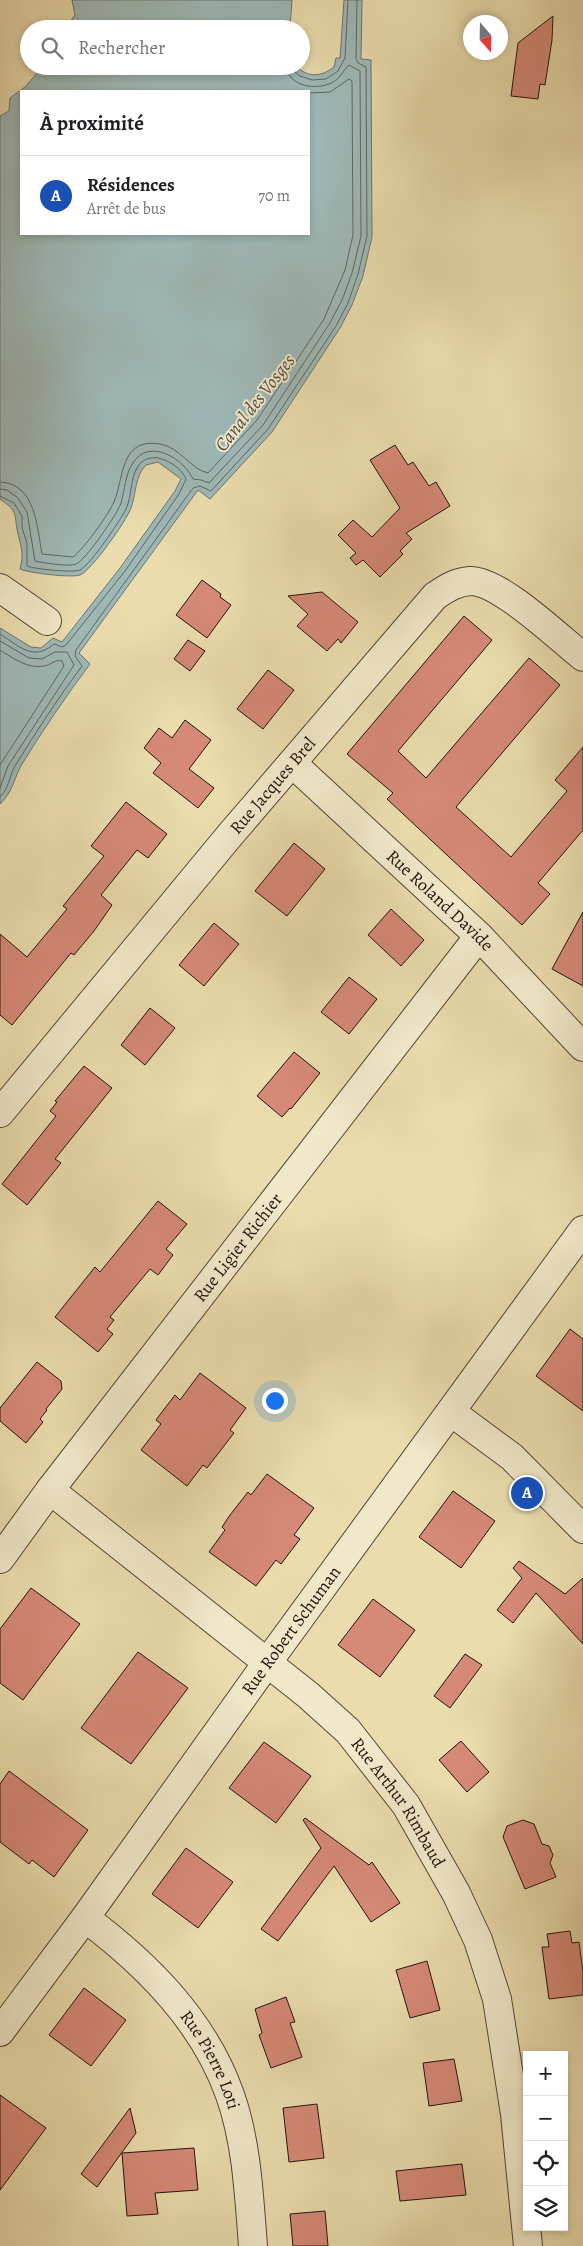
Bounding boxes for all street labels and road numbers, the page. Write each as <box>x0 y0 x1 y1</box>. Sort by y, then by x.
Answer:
street label: Rue Jacques Brel <box>224 731 321 839</box>
street label: Rue Roland Davide <box>381 844 499 956</box>
street label: Rue Ligier Richier <box>188 1188 288 1307</box>
street label: Rue Robert Schuman <box>236 1561 346 1700</box>
street label: Rue Arthur Rimbaud <box>346 1733 451 1872</box>
street label: Rue Pierre Loti <box>175 2005 246 2112</box>

